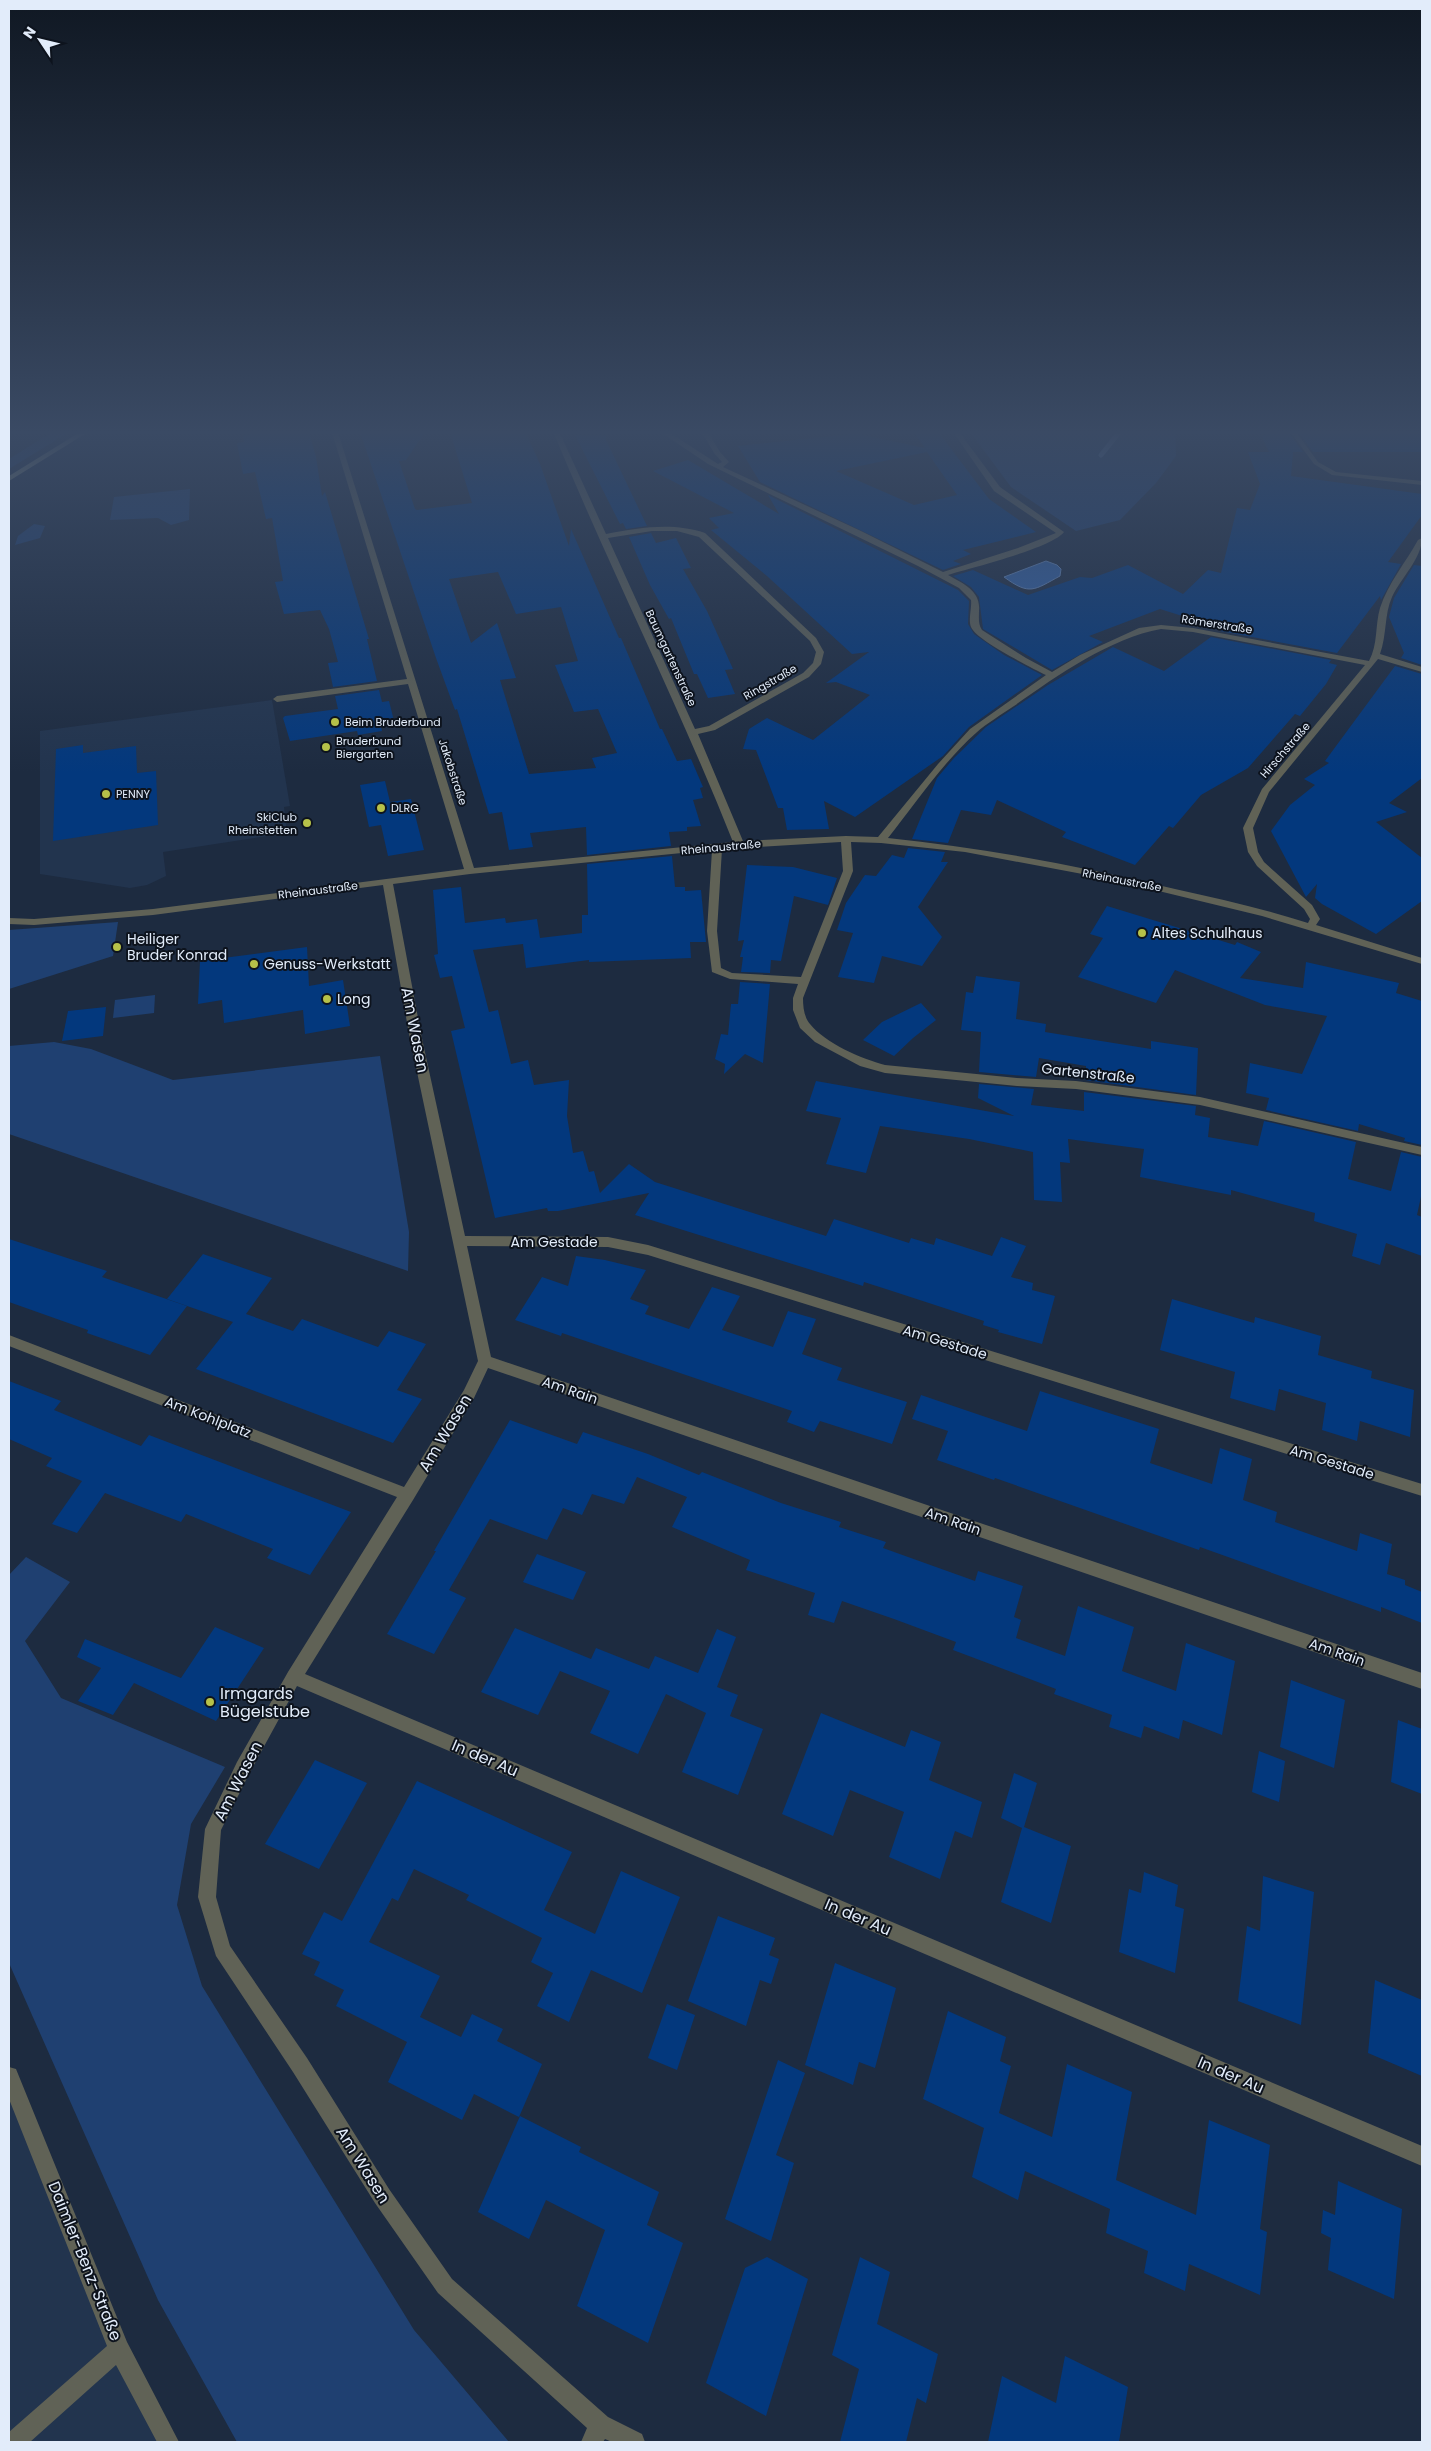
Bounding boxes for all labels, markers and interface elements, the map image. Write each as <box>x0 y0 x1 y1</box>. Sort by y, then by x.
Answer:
north arrow <box>15 15 65 65</box>
text: N <box>18 22 41 43</box>
street label: Baumgartenstraße <box>642 607 701 709</box>
street label: Römerstraße <box>1180 610 1254 638</box>
street label: Ringstraße <box>740 660 800 704</box>
place label: Beim Bruderbund <box>345 714 441 730</box>
marker: Beim Bruderbund <box>329 716 341 728</box>
street label: Hirschstraße <box>1256 718 1314 781</box>
place label: Bruderbund Biergarten <box>336 733 401 762</box>
street label: Jakobstraße <box>435 737 471 807</box>
marker: Bruderbund Biergarten <box>320 741 332 753</box>
place label: PENNY <box>116 786 150 802</box>
marker: PENNY <box>100 788 112 800</box>
place label: DLRG <box>391 800 419 816</box>
marker: DLRG <box>375 802 387 814</box>
place label: SkiClub Rheinstetten <box>228 809 297 838</box>
marker: SkiClub Rheinstetten <box>301 817 313 829</box>
street label: Rheinaustraße <box>680 836 762 858</box>
street label: Rheinaustraße <box>1081 864 1163 896</box>
street label: Rheinaustraße <box>277 877 359 903</box>
place label: Altes Schulhaus <box>1152 923 1262 943</box>
marker: Altes Schulhaus <box>1136 927 1148 939</box>
place label: Heiliger Bruder Konrad <box>127 929 227 965</box>
marker: Heiliger Bruder Konrad <box>111 941 123 953</box>
place label: Genuss-Werkstatt <box>264 954 391 974</box>
marker: Genuss-Werkstatt <box>248 958 260 970</box>
street label: Am Wasen <box>395 985 435 1075</box>
place label: Long <box>337 989 370 1009</box>
marker: Long <box>321 993 333 1005</box>
street label: Gartenstraße <box>1040 1058 1136 1088</box>
street label: Am Gestade <box>510 1232 598 1252</box>
street label: Am Gestade <box>900 1320 990 1364</box>
street label: Am Rain <box>539 1371 601 1409</box>
street label: Am Wasen <box>413 1390 477 1476</box>
street label: Am Kohlplatz <box>162 1391 254 1443</box>
street label: Am Gestade <box>1287 1440 1377 1484</box>
street label: Am Rain <box>922 1502 984 1540</box>
street label: Am Rain <box>1306 1633 1368 1671</box>
place label: Irmgards BügeIstube <box>220 1682 310 1723</box>
marker: Irmgards BügeIstube <box>204 1696 216 1708</box>
street label: In der Au <box>448 1734 522 1782</box>
street label: Am Wasen <box>208 1737 268 1825</box>
street label: In der Au <box>821 1893 895 1941</box>
street label: In der Au <box>1194 2051 1268 2099</box>
street label: Am Wasen <box>330 2122 396 2208</box>
street label: Daimler-Benz-Straße <box>42 2178 128 2344</box>

